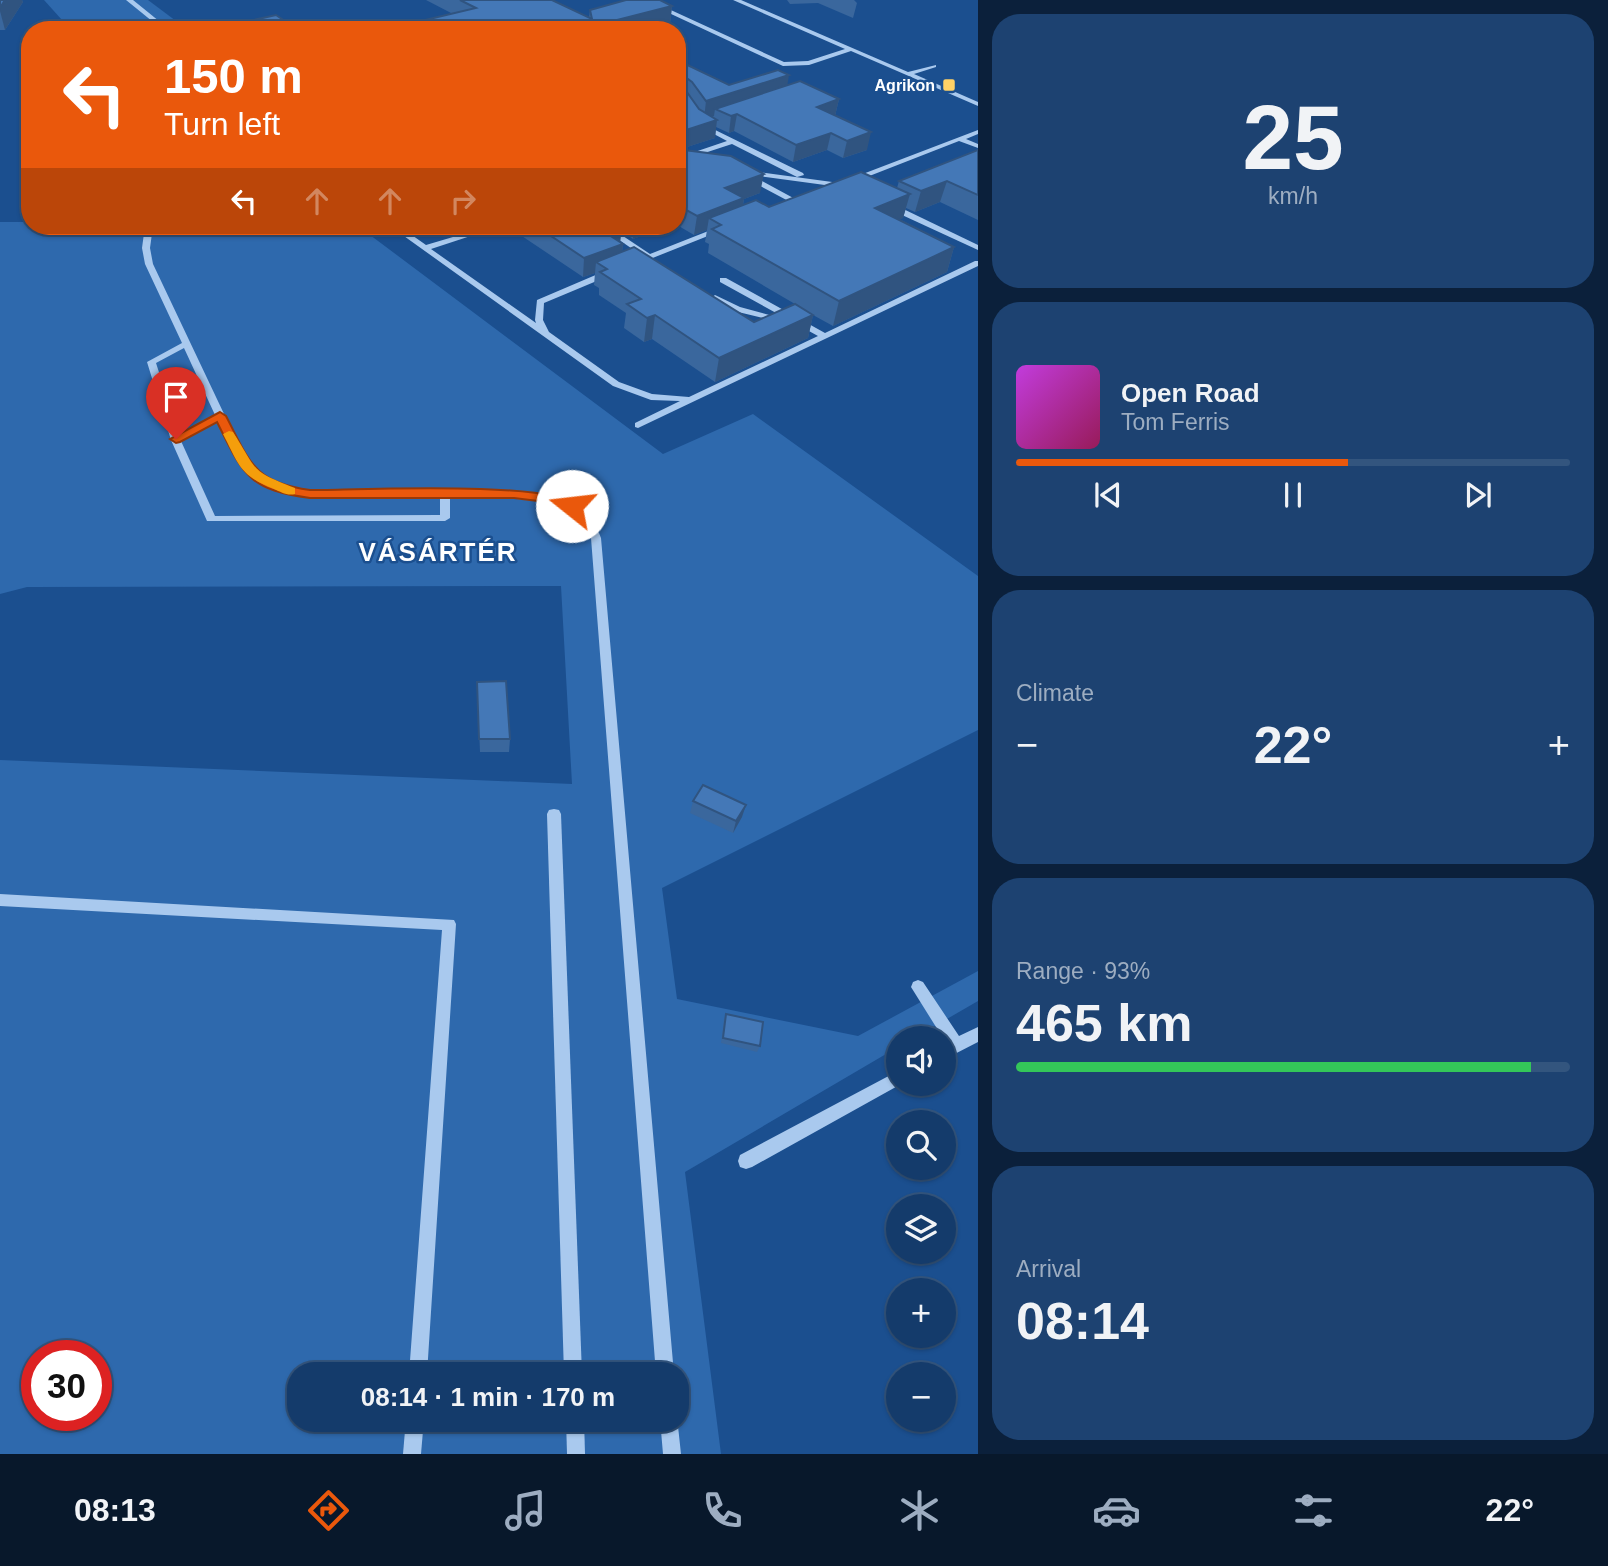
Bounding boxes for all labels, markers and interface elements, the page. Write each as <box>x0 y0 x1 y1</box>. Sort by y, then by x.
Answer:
icon: left <box>49 49 140 140</box>
text: 150 m <box>164 49 303 103</box>
place label: Agrikon <box>875 77 935 94</box>
marker: Agrikon <box>941 77 957 93</box>
text: 25 <box>1242 87 1344 188</box>
text: Turn left <box>164 106 280 142</box>
icon: left <box>225 182 263 220</box>
icon: ahead <box>298 182 336 220</box>
icon: ahead <box>371 182 409 220</box>
icon: right <box>444 182 482 220</box>
text: km/h <box>1268 183 1318 209</box>
pin <box>146 367 206 439</box>
icon: arrive <box>157 378 195 416</box>
text: Open Road <box>1121 378 1260 408</box>
text: Tom Ferris <box>1121 409 1230 435</box>
position arrow <box>535 469 609 543</box>
icon: previous <box>1089 476 1127 514</box>
icon: pause <box>1274 476 1312 514</box>
icon: next <box>1459 476 1497 514</box>
district label: VÁSÁRTÉR <box>358 537 518 567</box>
text: Climate <box>1016 680 1094 706</box>
text: 22° <box>1254 716 1332 774</box>
text: − <box>1016 724 1038 766</box>
text: + <box>1548 724 1570 766</box>
text: Range · 93% <box>1016 958 1150 984</box>
text: 465 km <box>1016 994 1192 1052</box>
map controls <box>886 1026 956 1432</box>
button: sound <box>886 1026 956 1096</box>
button: search <box>886 1110 956 1180</box>
button: layers <box>886 1194 956 1264</box>
text: Arrival <box>1016 1256 1081 1282</box>
button: + <box>886 1278 956 1348</box>
text: 08:14 <box>1016 1292 1149 1350</box>
speed limit sign: 30 <box>21 1340 112 1431</box>
button: − <box>886 1362 956 1432</box>
text: 08:14 · 1 min · 170 m <box>361 1382 615 1412</box>
icon: directions <box>304 1486 353 1535</box>
icon: music <box>501 1486 550 1535</box>
icon: phone <box>698 1486 747 1535</box>
icon: climate <box>895 1486 944 1535</box>
icon: car <box>1092 1486 1141 1535</box>
icon: filters <box>1289 1486 1338 1535</box>
text: 08:13 <box>74 1492 156 1528</box>
text: 22° <box>1486 1492 1534 1528</box>

